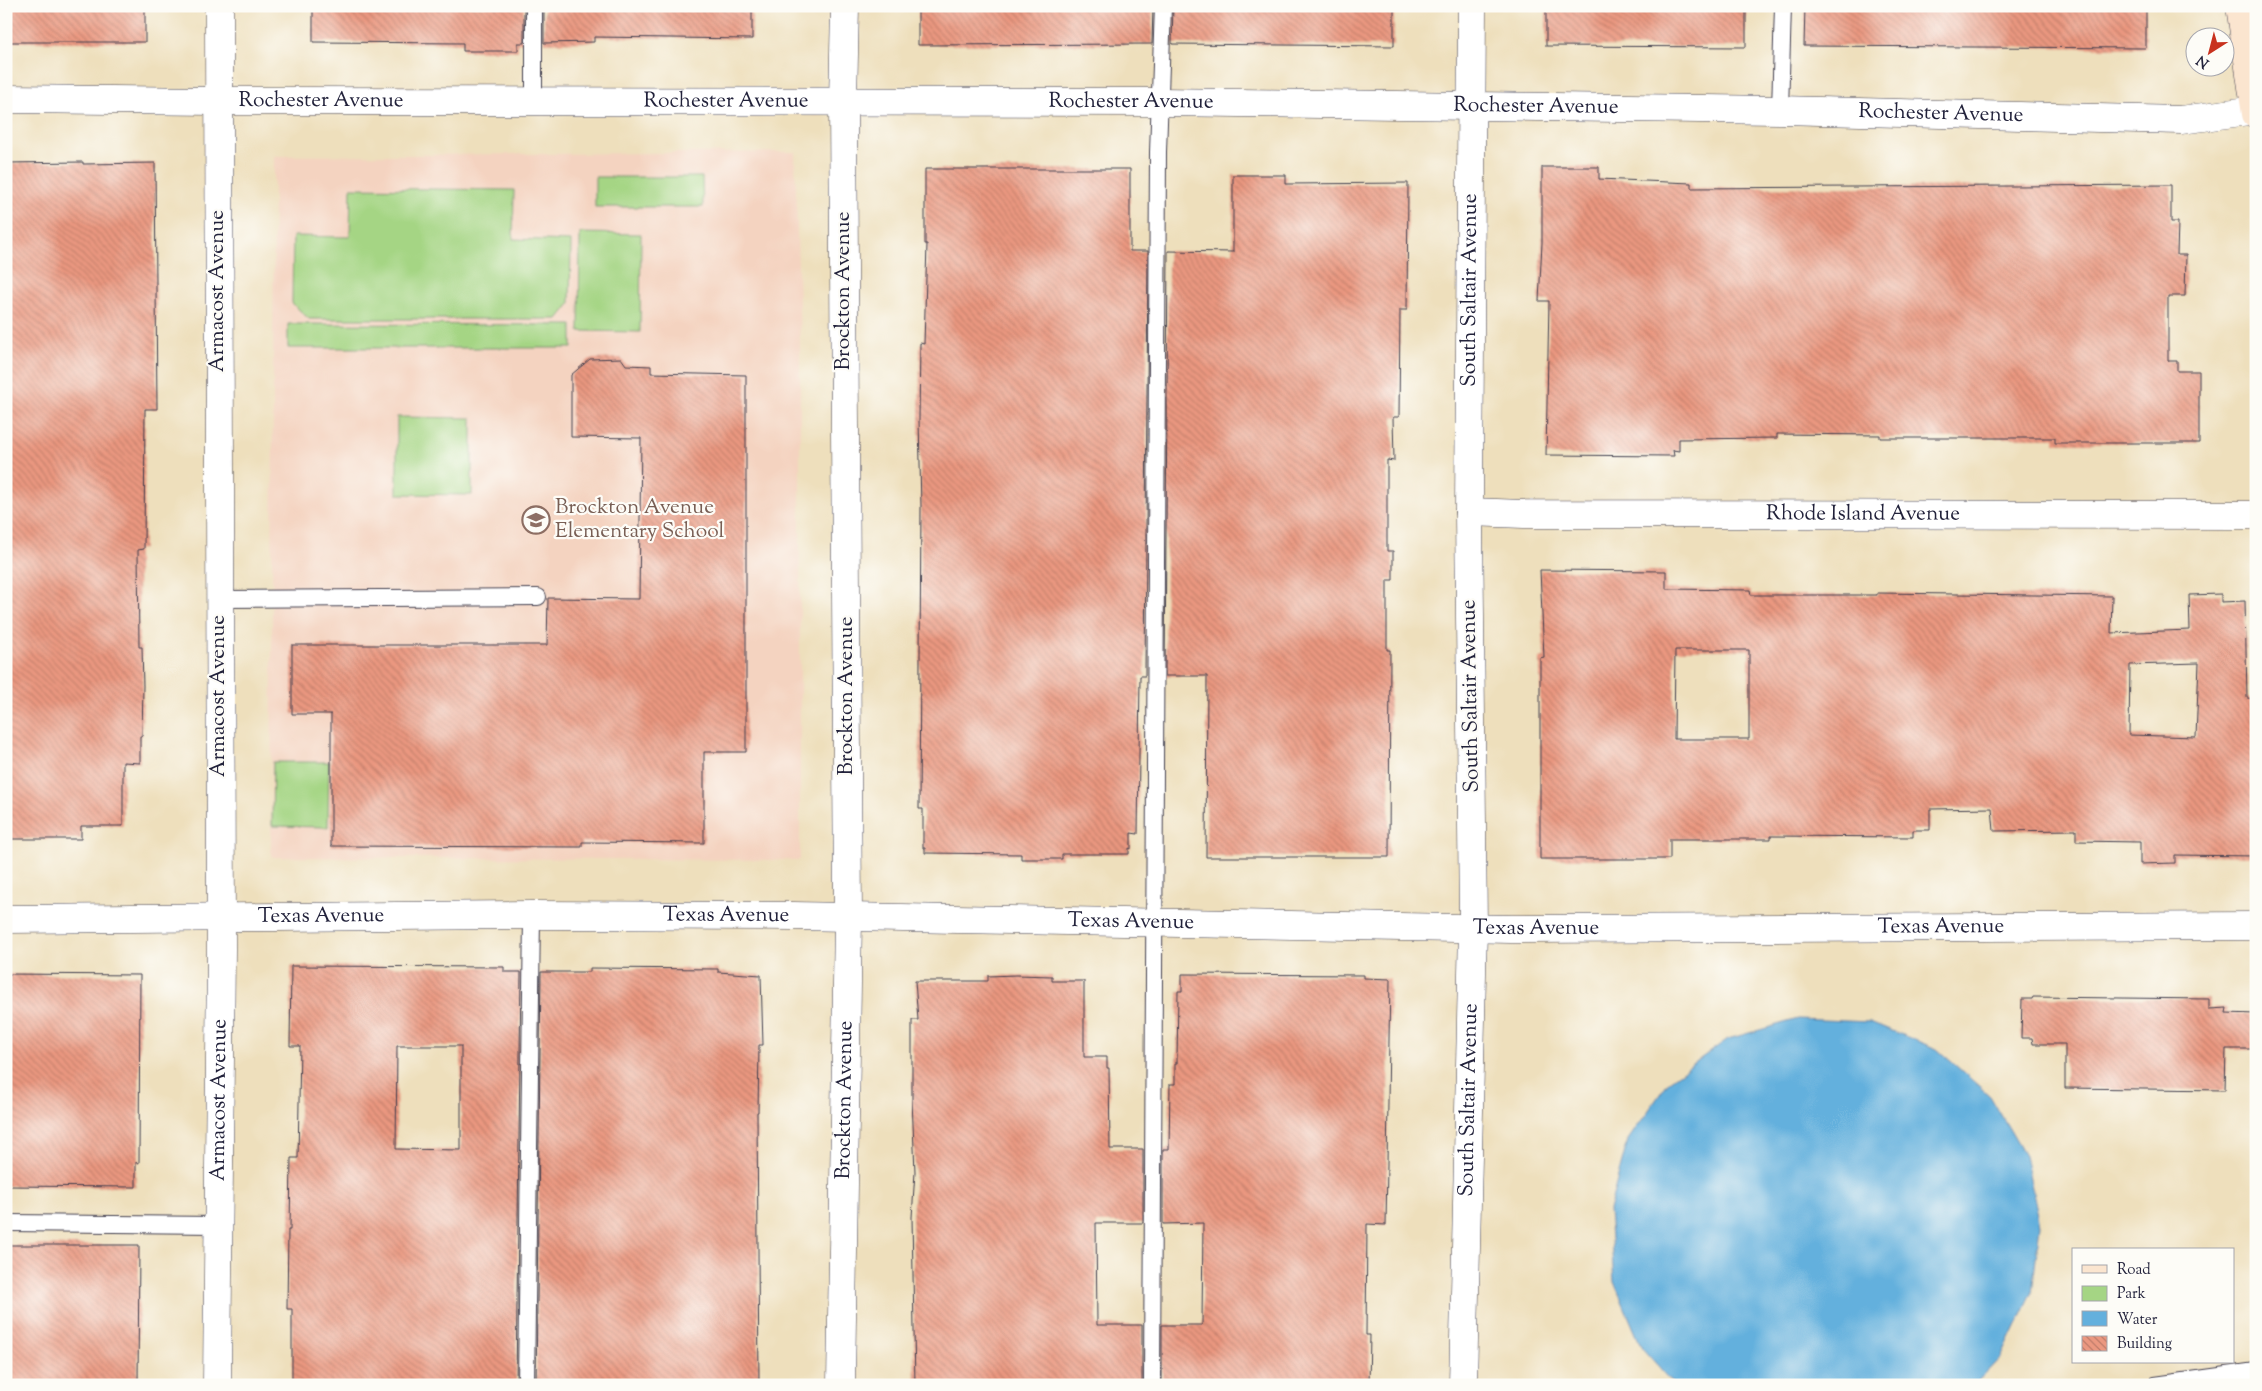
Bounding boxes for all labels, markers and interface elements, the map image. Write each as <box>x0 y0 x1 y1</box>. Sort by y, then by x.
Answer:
north arrow <box>2184 28 2234 78</box>
text: N <box>2193 50 2214 72</box>
street label: Rochester Avenue <box>238 86 404 116</box>
street label: Rochester Avenue <box>643 86 809 117</box>
street label: Rochester Avenue <box>1048 87 1214 118</box>
street label: Rochester Avenue <box>1453 91 1619 123</box>
street label: Rochester Avenue <box>1858 97 2024 131</box>
street label: South Saltair Avenue <box>1455 193 1486 387</box>
street label: Armacost Avenue <box>203 210 233 372</box>
street label: Brockton Avenue <box>829 212 859 370</box>
place label: Brockton Avenue Elementary School <box>555 493 725 547</box>
street label: Rhode Island Avenue <box>1766 499 1960 530</box>
school or university icon: Brockton Avenue Elementary School <box>521 505 551 535</box>
street label: South Saltair Avenue <box>1454 599 1488 793</box>
street label: Armacost Avenue <box>204 615 234 777</box>
street label: Brockton Avenue <box>832 617 862 775</box>
street label: Texas Avenue <box>663 900 789 931</box>
street label: Texas Avenue <box>258 901 384 932</box>
street label: Texas Avenue <box>1067 906 1195 938</box>
street label: Texas Avenue <box>1877 912 2004 943</box>
street label: Texas Avenue <box>1472 913 1599 944</box>
street label: South Saltair Avenue <box>1452 1003 1486 1197</box>
street label: Armacost Avenue <box>204 1019 235 1181</box>
street label: Brockton Avenue <box>829 1020 861 1180</box>
legend <box>2072 1248 2234 1364</box>
text: Road <box>2117 1260 2151 1281</box>
text: Park <box>2117 1284 2146 1305</box>
text: Water <box>2117 1310 2158 1331</box>
text: Building <box>2117 1334 2172 1355</box>

